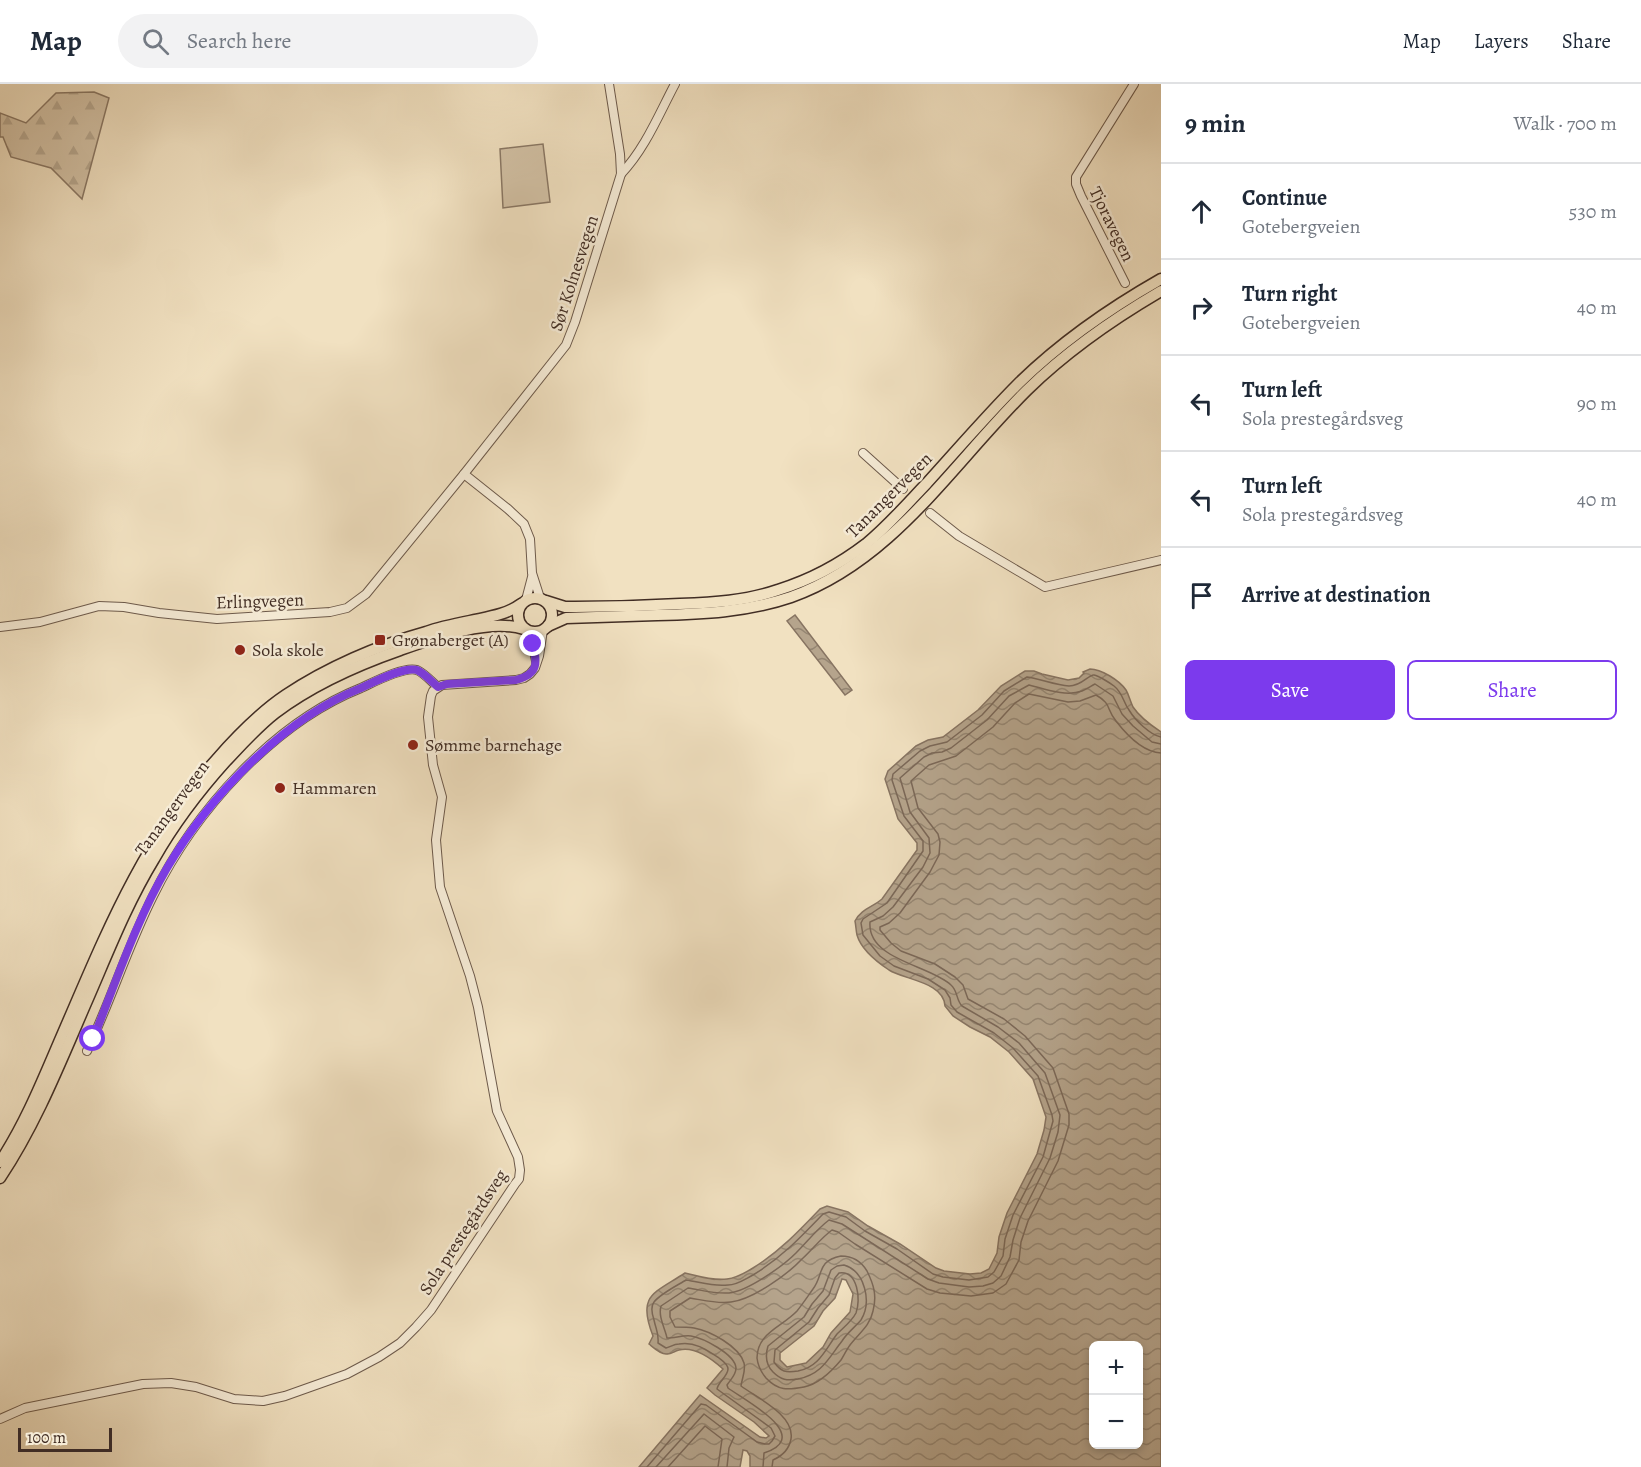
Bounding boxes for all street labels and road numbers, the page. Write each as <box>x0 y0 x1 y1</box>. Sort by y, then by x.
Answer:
street label: Tjoravegen <box>1084 183 1141 266</box>
street label: Sør Kolnesvegen <box>544 212 604 334</box>
street label: Tanangervegen <box>841 447 937 543</box>
street label: Erlingvegen <box>216 587 304 615</box>
street label: Tanangervegen <box>129 755 215 860</box>
street label: Sola prestegårdsveg <box>413 1165 513 1299</box>

